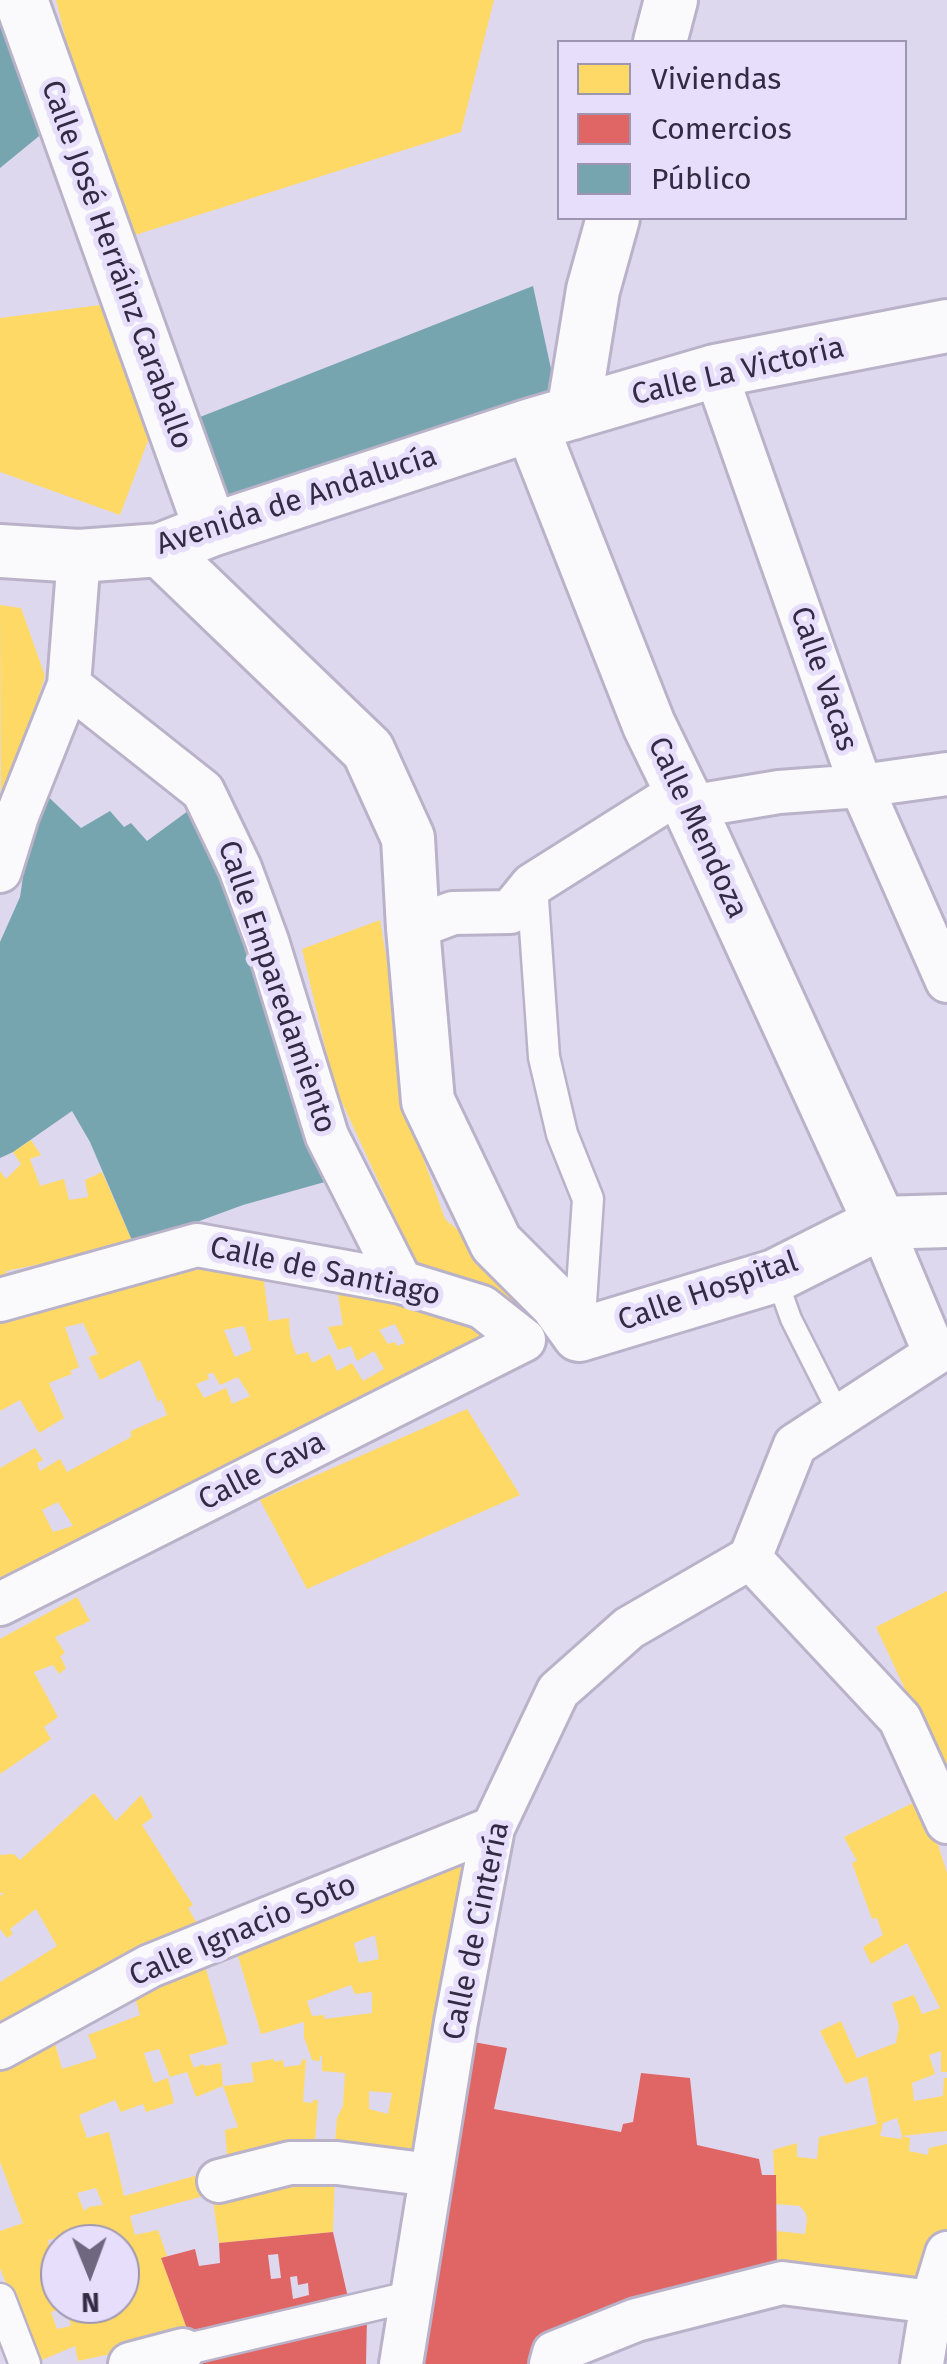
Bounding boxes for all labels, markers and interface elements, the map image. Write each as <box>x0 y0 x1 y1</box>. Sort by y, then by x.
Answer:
legend <box>557 40 907 220</box>
text: Viviendas <box>651 61 781 97</box>
street label: Calle José Herráinz Caraballo <box>32 76 200 454</box>
text: Comercios <box>651 111 792 147</box>
text: Público <box>651 161 751 197</box>
street label: Calle La Victoria <box>628 330 848 414</box>
street label: Avenida de Andalucía <box>152 439 442 563</box>
street label: Calle Vacas <box>782 602 864 756</box>
street label: Calle Mendoza <box>639 732 755 924</box>
street label: Calle Emparedamiento <box>209 836 343 1138</box>
street label: Calle de Santiago <box>206 1230 444 1314</box>
street label: Calle Hospital <box>613 1244 803 1340</box>
street label: Calle Cava <box>193 1425 331 1519</box>
street label: Calle de Cintería <box>436 1818 518 2044</box>
street label: Calle Ignacio Soto <box>124 1867 362 1995</box>
north arrow <box>40 2224 140 2324</box>
text: N <box>81 2286 100 2319</box>

